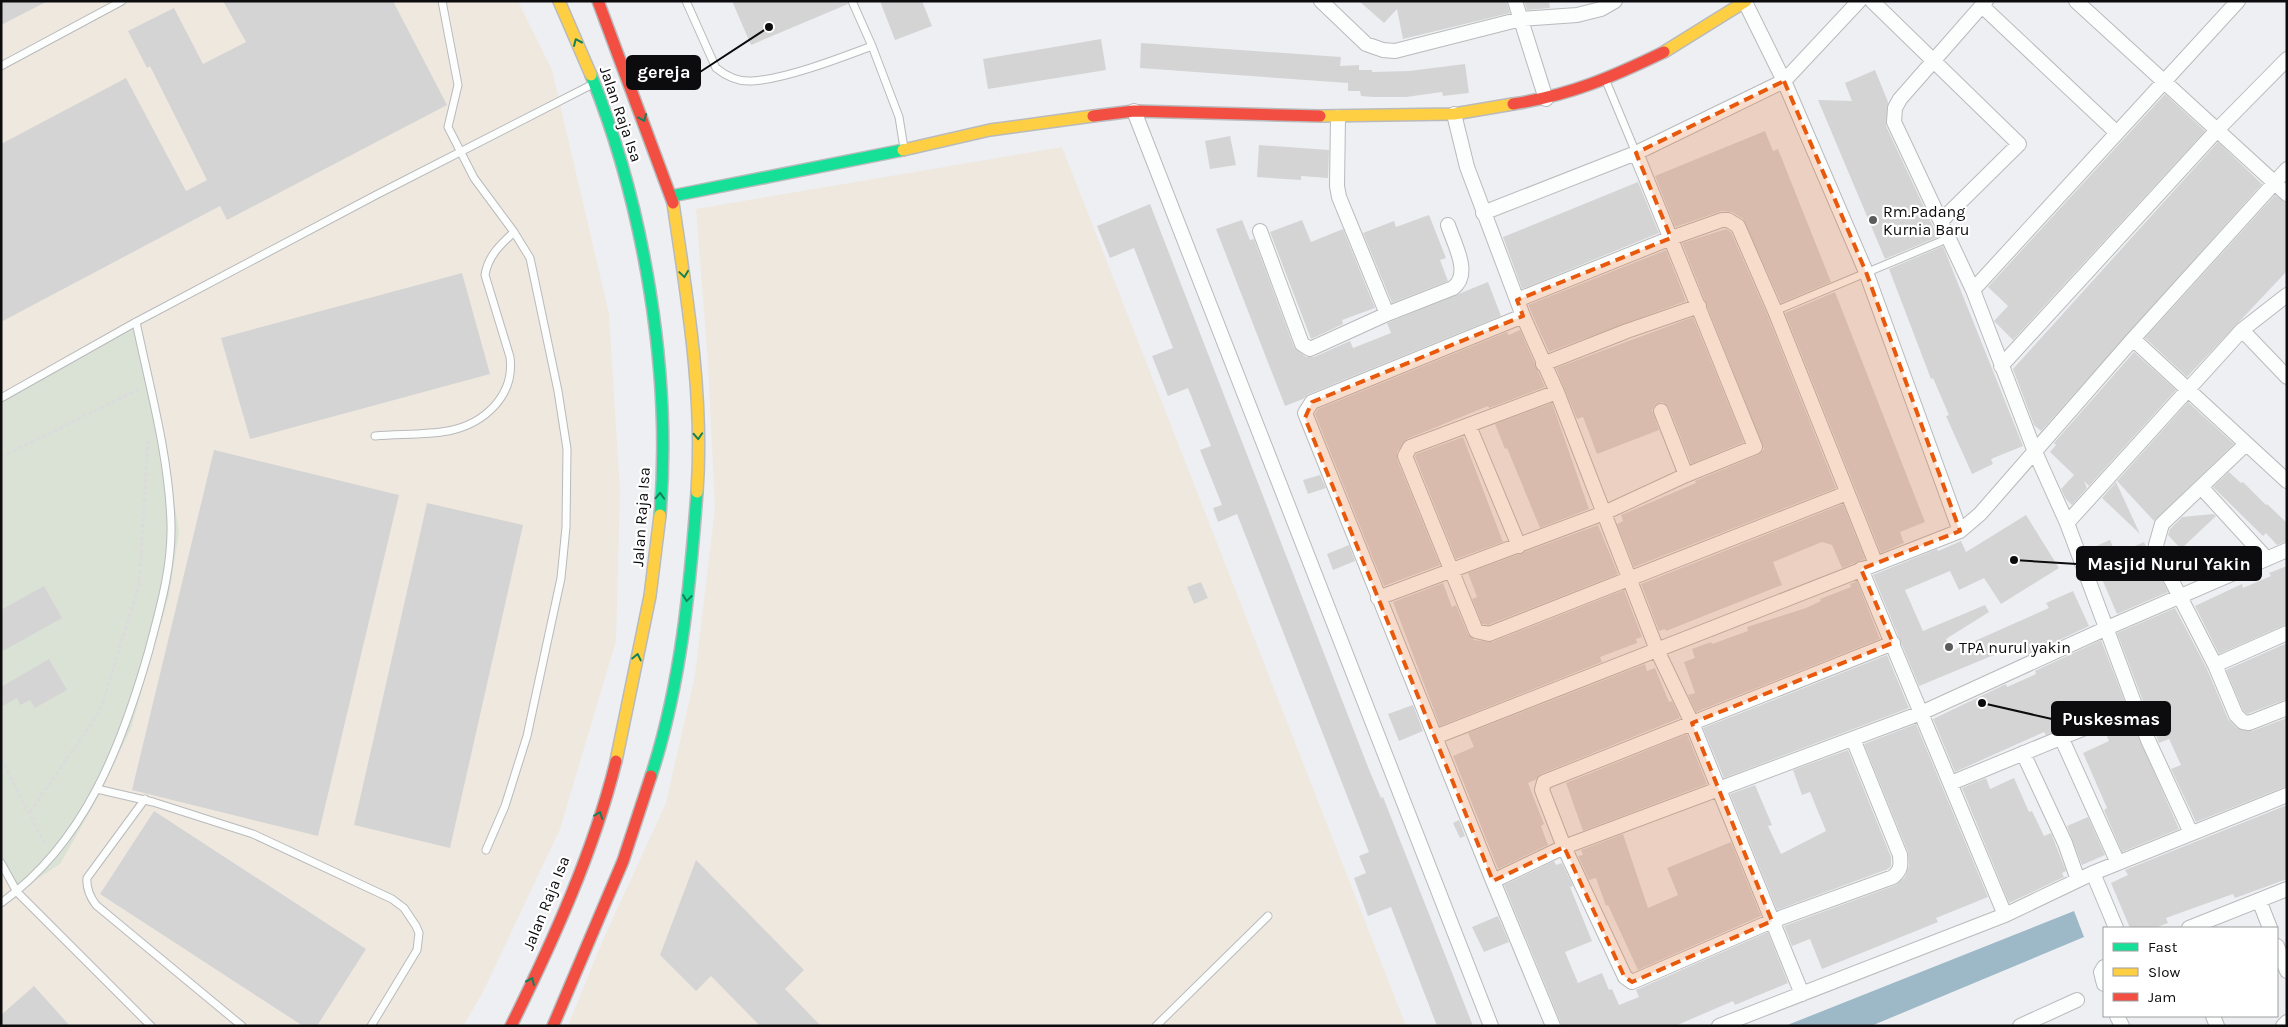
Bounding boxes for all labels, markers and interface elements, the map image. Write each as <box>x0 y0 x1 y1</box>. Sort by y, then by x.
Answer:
one-way arrow <box>573 38 583 47</box>
callout: gereja <box>627 56 700 89</box>
text: gereja <box>637 61 691 83</box>
street label: Jalan Raja Isa <box>596 64 646 164</box>
one-way arrow <box>637 113 647 122</box>
place label: Rm.Padang Kurnia Baru <box>1883 202 1969 239</box>
marker: Rm.Padang Kurnia Baru <box>1867 214 1879 226</box>
one-way arrow <box>678 270 688 278</box>
one-way arrow <box>692 432 703 440</box>
street label: Jalan Raja Isa <box>628 466 654 568</box>
one-way arrow <box>655 492 665 500</box>
callout: Masjid Nurul Yakin <box>2077 547 2261 580</box>
text: Masjid Nurul Yakin <box>2087 553 2251 575</box>
one-way arrow <box>682 594 693 602</box>
place label: TPA nurul yakin <box>1959 638 2071 657</box>
marker: TPA nurul yakin <box>1943 641 1955 653</box>
one-way arrow <box>631 653 642 661</box>
callout: Puskesmas <box>2052 702 2170 735</box>
text: Puskesmas <box>2062 708 2160 730</box>
one-way arrow <box>593 811 603 819</box>
street label: Jalan Raja Isa <box>518 853 574 953</box>
legend <box>2103 927 2278 1017</box>
text: Fast <box>2148 938 2178 956</box>
text: Slow <box>2148 963 2180 981</box>
one-way arrow <box>525 977 535 986</box>
text: Jam <box>2148 988 2176 1006</box>

